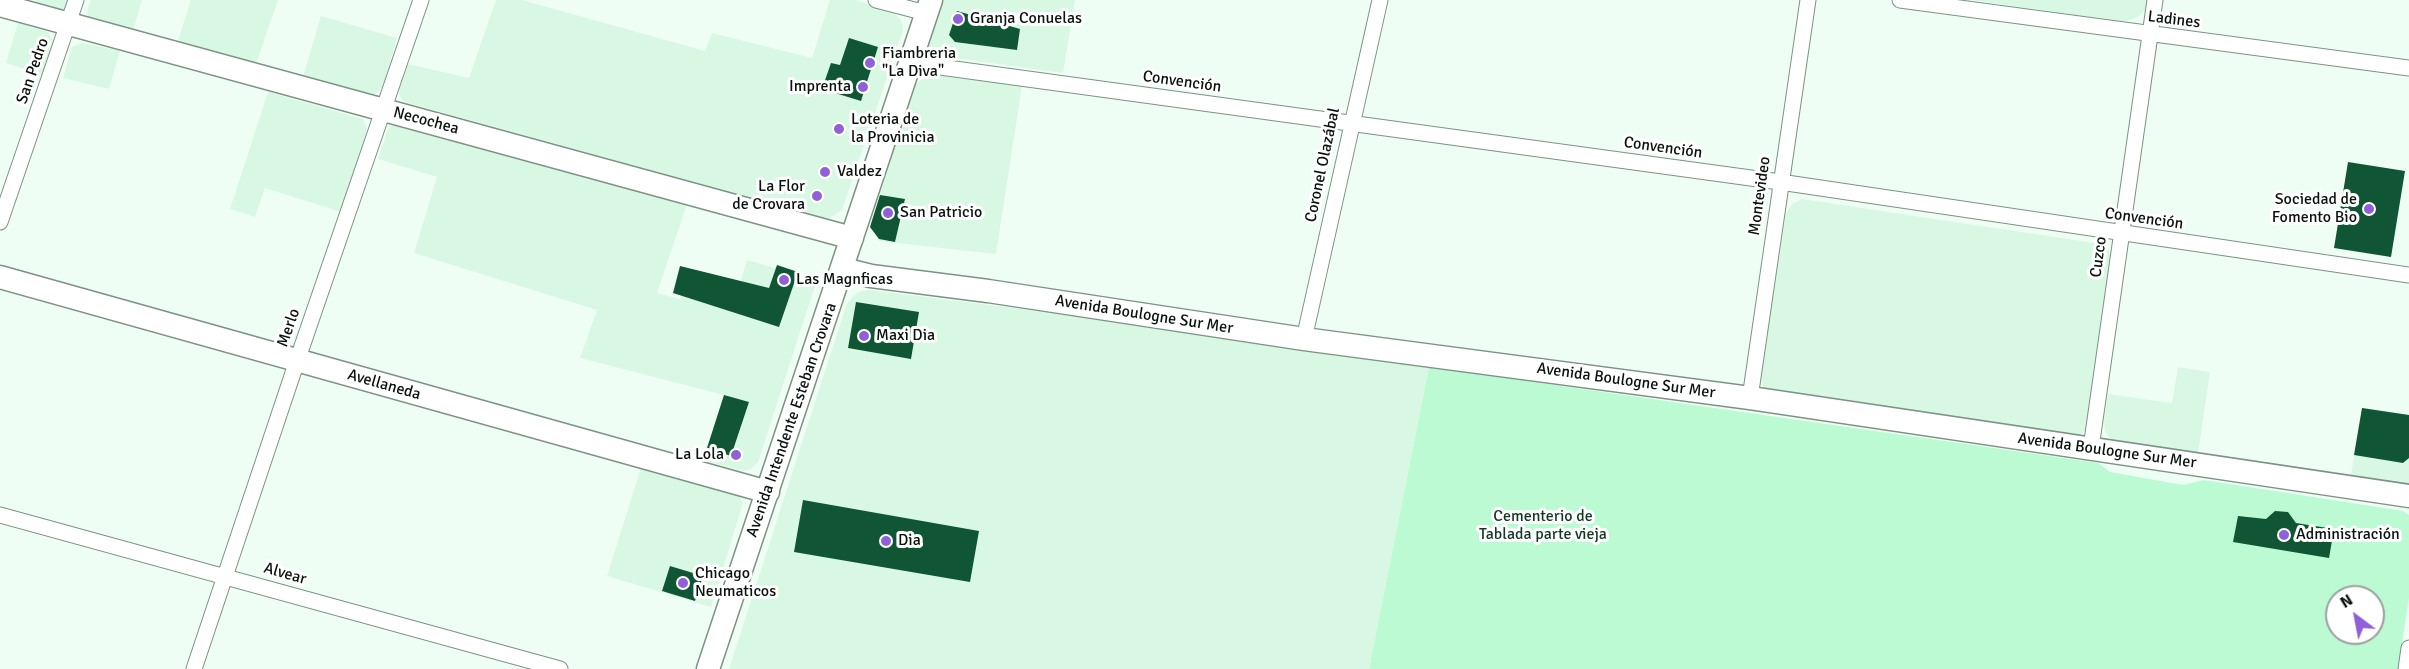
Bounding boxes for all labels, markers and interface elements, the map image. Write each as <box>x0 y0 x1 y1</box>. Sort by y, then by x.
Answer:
street label: Ladines <box>2147 7 2201 33</box>
place label: Granja Conuelas <box>970 9 1082 29</box>
marker: Granja Conuelas <box>951 12 965 26</box>
street label: San Pedro <box>13 36 53 106</box>
place label: Fiambreria "La Diva" <box>882 44 956 82</box>
marker: Fiambreria "La Diva" <box>863 56 877 70</box>
street label: Convención <box>1141 67 1223 97</box>
place label: Imprenta <box>789 77 851 97</box>
marker: Imprenta <box>856 80 870 94</box>
street label: Necochea <box>391 103 461 139</box>
street label: Coronel Olazábal <box>1301 106 1345 224</box>
place label: Loteria de la Provinicia <box>851 110 935 148</box>
marker: Loteria de la Provinicia <box>832 122 846 136</box>
street label: Convención <box>1622 133 1704 163</box>
street label: Montevideo <box>1745 155 1775 237</box>
place label: Valdez <box>837 162 882 182</box>
marker: Valdez <box>818 165 832 179</box>
place label: La Flor de Crovara <box>732 177 805 215</box>
marker: La Flor de Crovara <box>810 189 824 203</box>
place label: Sociedad de Fomento Bio <box>2272 190 2357 228</box>
marker: Sociedad de Fomento Bio <box>2362 202 2376 216</box>
place label: San Patricio <box>900 203 982 223</box>
street label: Convención <box>2103 204 2185 234</box>
marker: San Patricio <box>881 206 895 220</box>
street label: Cuzco <box>2087 235 2111 279</box>
place label: Las Magnficas <box>796 270 893 290</box>
marker: Las Magnficas <box>777 273 791 287</box>
street label: Avenida Boulogne Sur Mer <box>1054 291 1234 339</box>
street label: Avenida Intendente Esteban Crovara <box>743 300 841 540</box>
street label: Merlo <box>273 306 305 350</box>
place label: Maxi Dia <box>876 326 935 346</box>
marker: Maxi Dia <box>857 329 871 343</box>
street label: Avenida Boulogne Sur Mer <box>1536 359 1716 403</box>
street label: Avellaneda <box>345 365 423 405</box>
street label: Avenida Boulogne Sur Mer <box>2017 429 2197 473</box>
place label: La Lola <box>675 445 724 465</box>
marker: La Lola <box>729 448 743 462</box>
park label: Cementerio de Tablada parte vieja <box>1479 507 1607 545</box>
place label: Administración <box>2296 525 2400 545</box>
marker: Administración <box>2277 528 2291 542</box>
place label: Dia <box>898 531 921 551</box>
marker: Dia <box>879 534 893 548</box>
street label: Alvear <box>262 559 308 589</box>
place label: Chicago Neumaticos <box>695 564 776 602</box>
marker: Chicago Neumaticos <box>676 576 690 590</box>
north arrow <box>2325 585 2385 645</box>
text: N <box>2336 590 2357 613</box>

